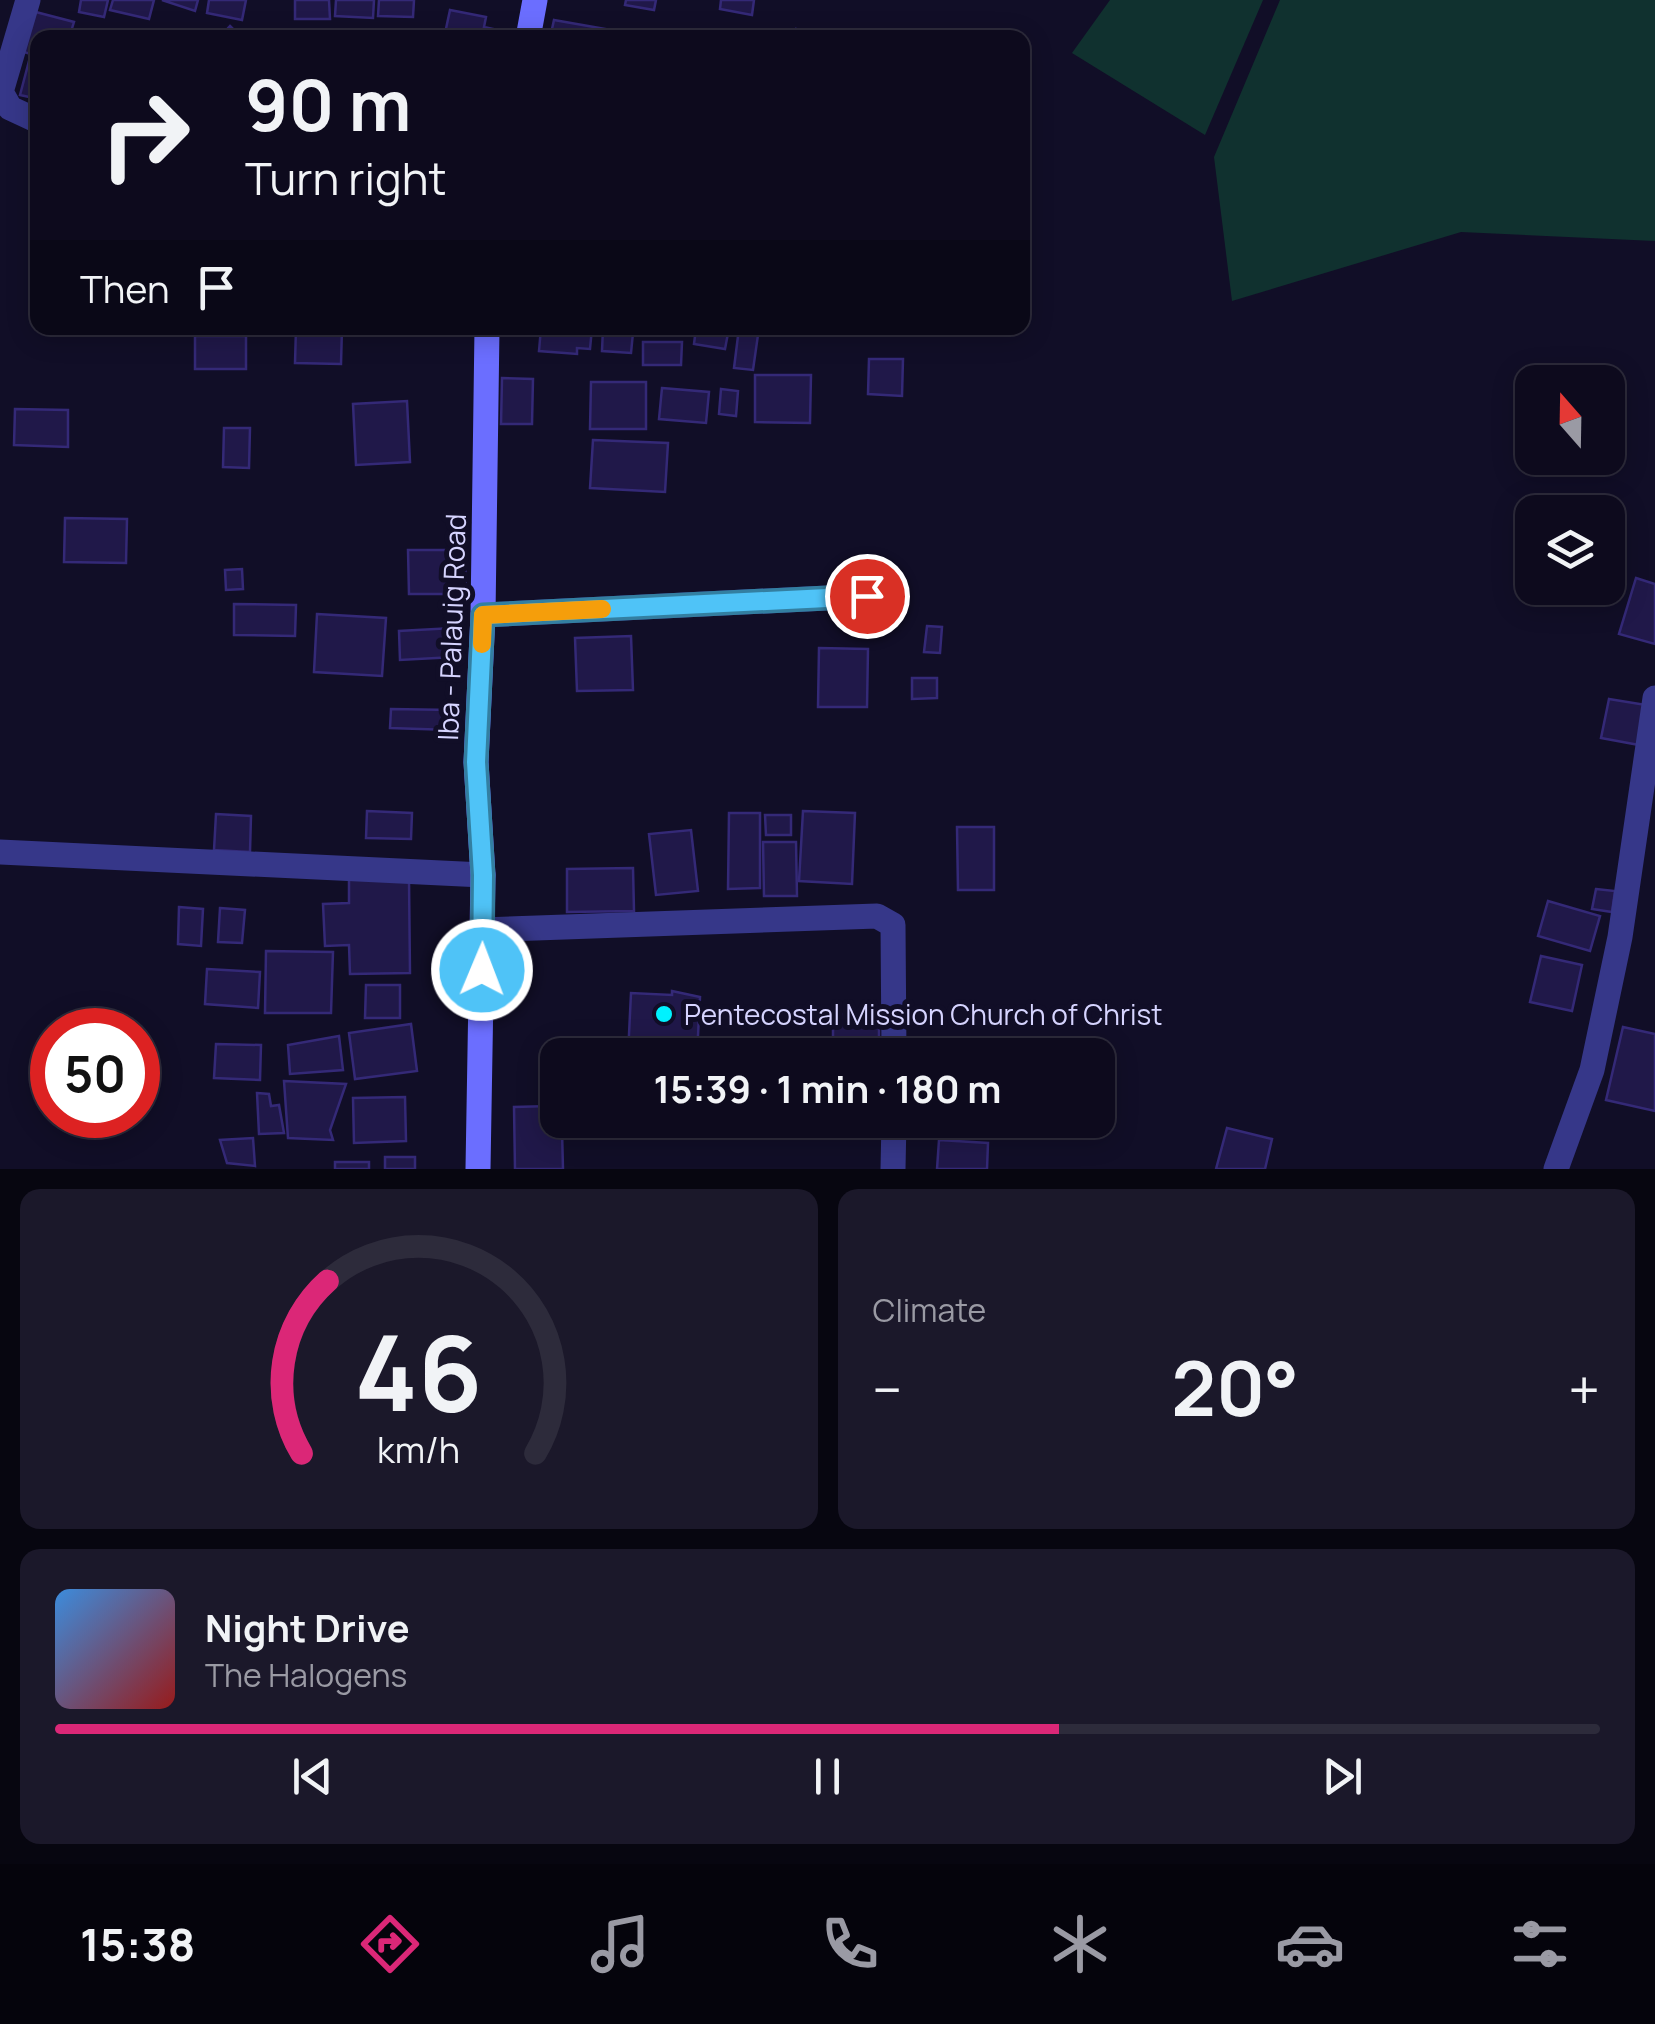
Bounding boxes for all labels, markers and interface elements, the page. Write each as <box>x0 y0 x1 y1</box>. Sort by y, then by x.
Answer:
text: 90 m <box>245 56 412 152</box>
icon: right <box>80 70 210 200</box>
text: Turn right <box>245 147 446 209</box>
icon: arrive <box>189 260 244 315</box>
text: Then <box>80 262 169 314</box>
north arrow <box>1515 365 1625 475</box>
map controls <box>1515 365 1625 605</box>
button: layers <box>1515 495 1625 605</box>
street label: Iba - Palauig Road <box>428 513 474 741</box>
pin <box>825 554 910 639</box>
icon: arrive <box>840 569 895 624</box>
position arrow <box>430 918 534 1022</box>
place label: Pentecostal Mission Church of Christ <box>684 995 1162 1033</box>
marker: Pentecostal Mission Church of Christ <box>653 1003 675 1025</box>
speed limit sign: 50 <box>30 1008 160 1138</box>
text: 15:39 · 1 min · 180 m <box>654 1062 1001 1114</box>
text: Climate <box>873 1288 986 1332</box>
text: 46 <box>355 1300 483 1442</box>
text: 20° <box>1171 1336 1299 1439</box>
text: − <box>873 1351 902 1427</box>
text: + <box>1568 1351 1600 1427</box>
text: km/h <box>377 1425 460 1474</box>
text: Night Drive <box>205 1601 410 1653</box>
text: The Halogens <box>205 1653 407 1697</box>
icon: previous <box>285 1749 340 1804</box>
icon: pause <box>800 1749 855 1804</box>
icon: next <box>1315 1749 1370 1804</box>
icon: directions <box>355 1909 425 1979</box>
icon: music <box>585 1909 655 1979</box>
icon: phone <box>815 1909 885 1979</box>
icon: climate <box>1045 1909 1115 1979</box>
icon: car <box>1275 1909 1345 1979</box>
icon: filters <box>1505 1909 1575 1979</box>
text: 15:38 <box>80 1913 195 1975</box>

